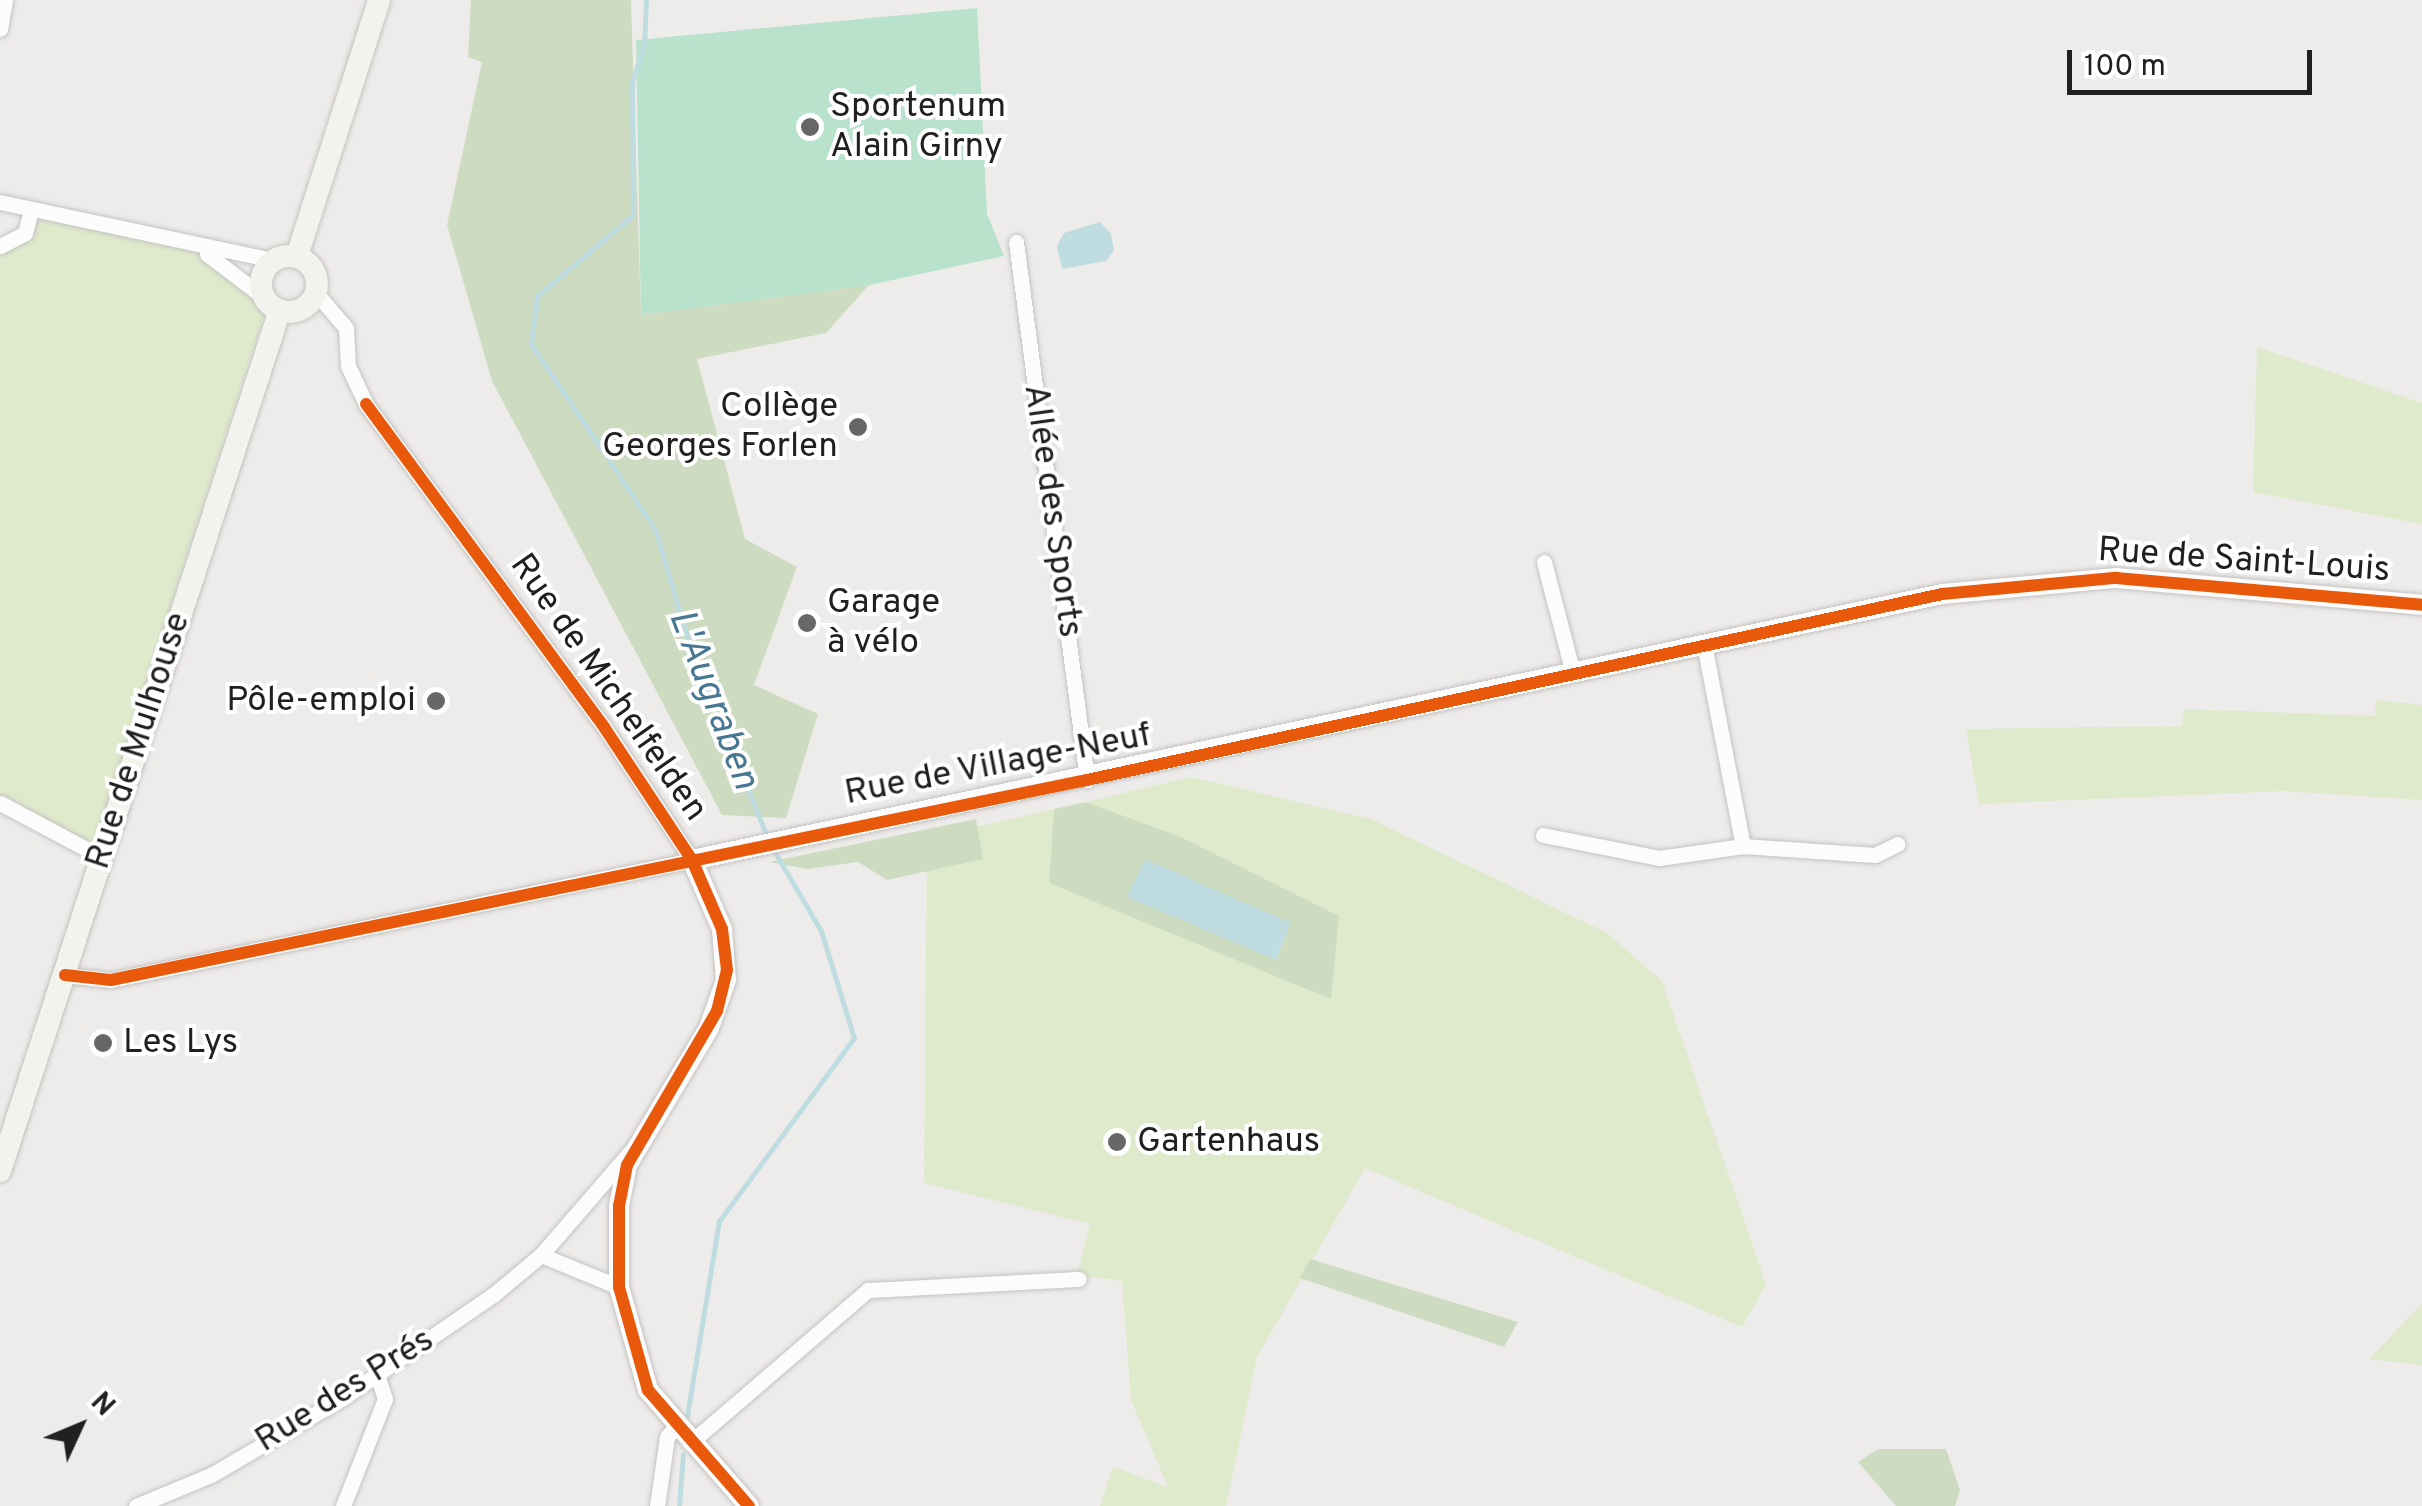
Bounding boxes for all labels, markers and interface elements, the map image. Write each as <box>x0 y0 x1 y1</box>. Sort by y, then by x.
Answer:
scale bar <box>2072 30 2317 92</box>
text: 100 m <box>2084 49 2166 86</box>
place label: Sportenum Alain Girny <box>830 86 1006 168</box>
marker: Sportenum Alain Girny <box>799 116 821 138</box>
street label: Allée des Sports <box>1013 382 1091 640</box>
place label: Collège Georges Forlen <box>602 386 838 468</box>
marker: Collège Georges Forlen <box>847 416 869 438</box>
street label: Rue de Saint-Louis <box>2096 530 2392 592</box>
street label: Rue de Michelfelden <box>500 546 716 830</box>
place label: Garage à vélo <box>827 582 940 664</box>
water label: L'Augraben <box>657 604 767 796</box>
street label: Rue de Mulhouse <box>78 607 200 875</box>
marker: Garage à vélo <box>796 612 818 634</box>
place label: Pôle-emploi <box>226 680 416 722</box>
marker: Pôle-emploi <box>425 690 447 712</box>
street label: Rue de Village-Neuf <box>841 715 1155 815</box>
place label: Les Lys <box>123 1022 238 1064</box>
marker: Les Lys <box>92 1032 114 1054</box>
place label: Gartenhaus <box>1137 1121 1320 1163</box>
marker: Gartenhaus <box>1106 1131 1128 1153</box>
street label: Rue des Prés <box>248 1320 442 1462</box>
north arrow <box>30 1376 130 1476</box>
text: N <box>82 1385 122 1425</box>

